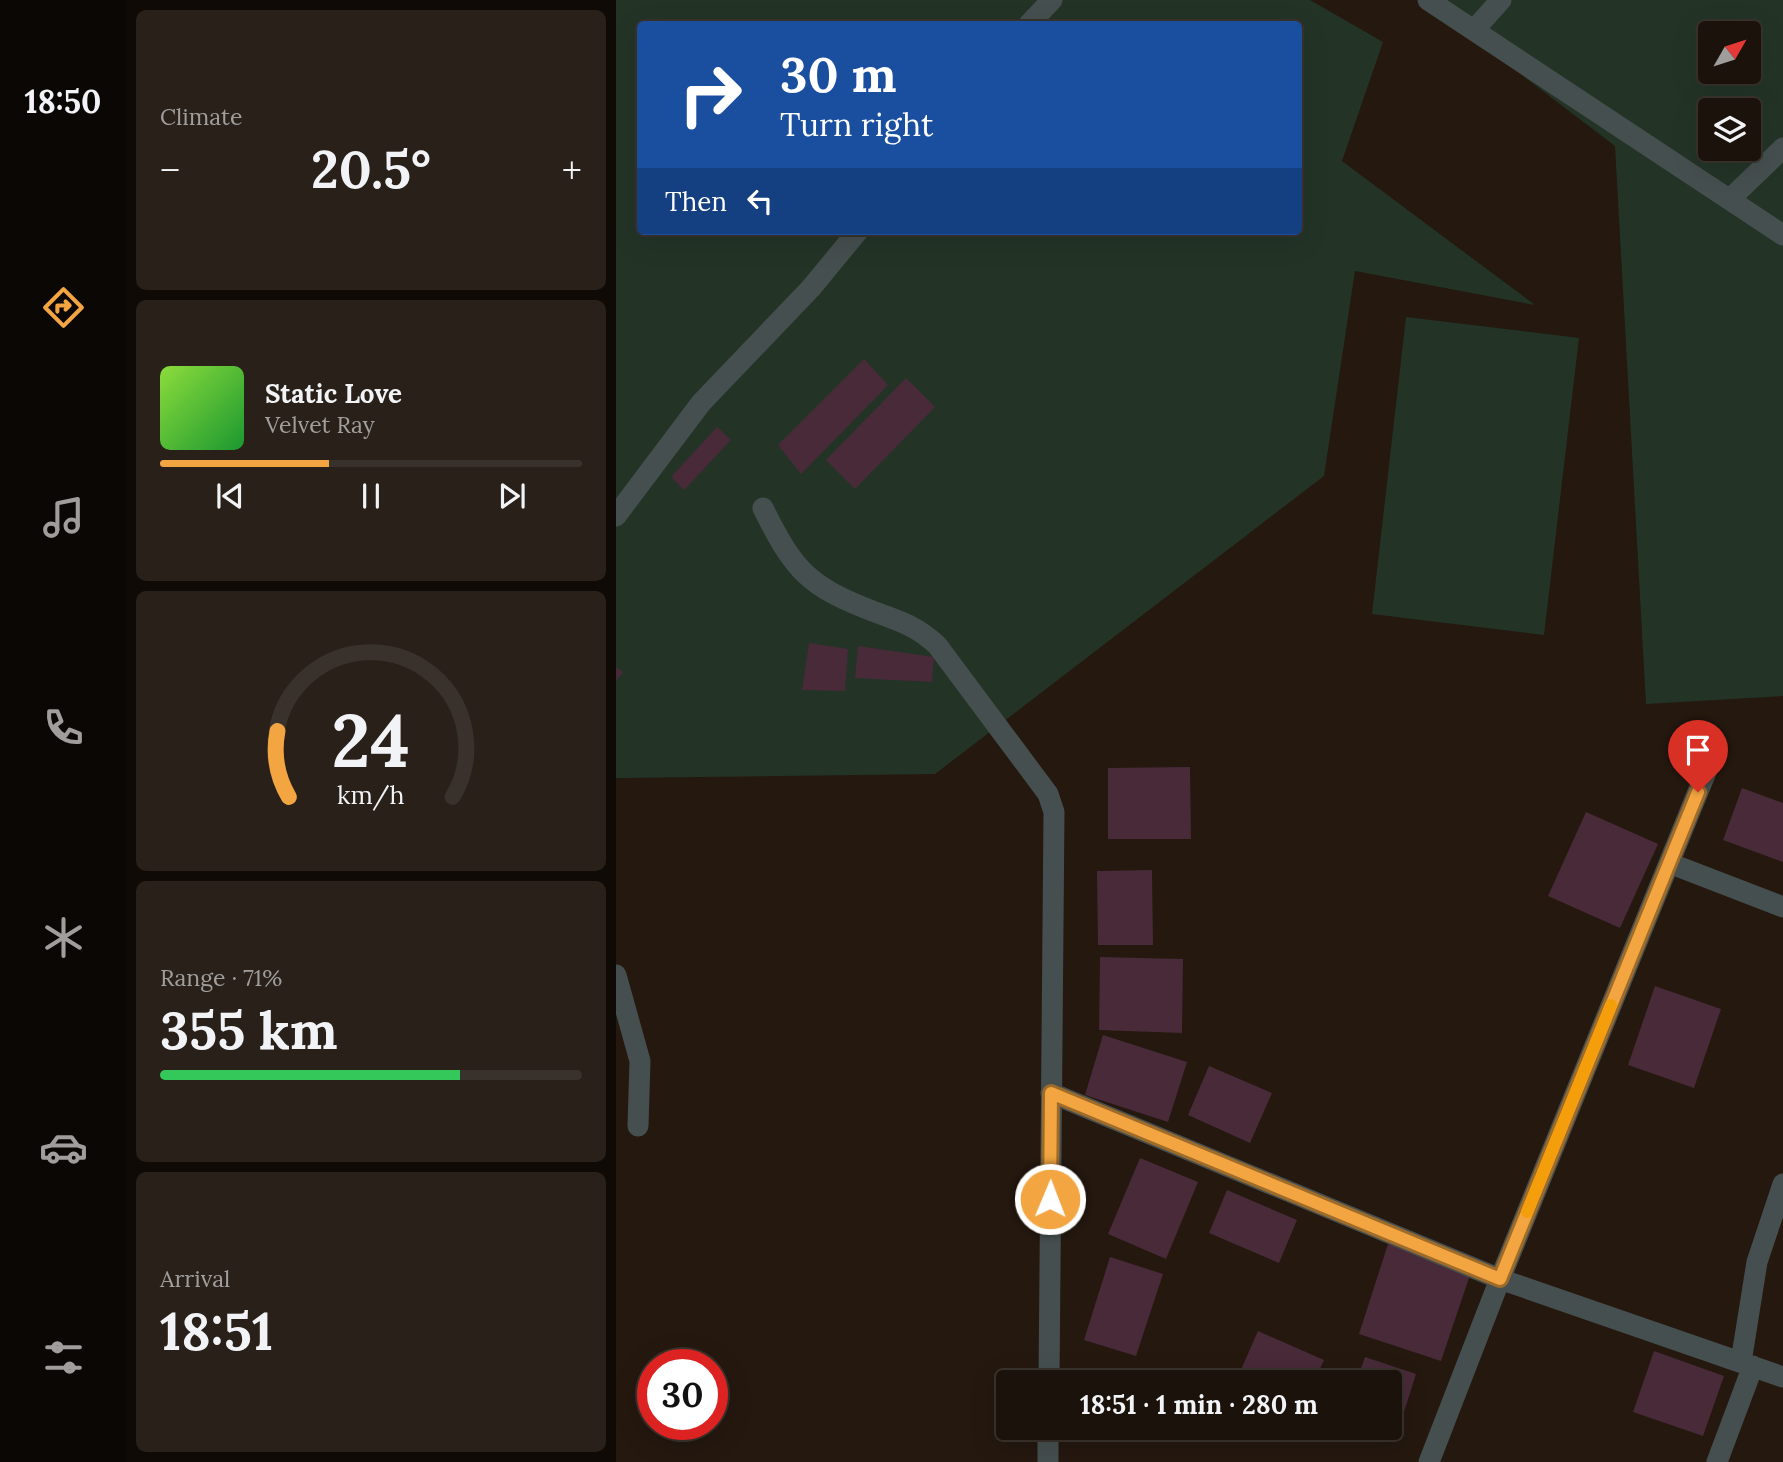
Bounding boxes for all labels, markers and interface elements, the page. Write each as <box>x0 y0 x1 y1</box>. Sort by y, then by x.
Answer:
north arrow <box>1698 21 1760 84</box>
map controls <box>1698 21 1761 161</box>
text: 30 m <box>780 43 897 105</box>
icon: right <box>665 49 756 140</box>
text: 18:50 <box>25 81 101 122</box>
button: layers <box>1698 98 1761 161</box>
text: Climate <box>160 102 242 131</box>
text: Turn right <box>780 104 933 145</box>
text: 20.5° <box>311 136 431 202</box>
text: − <box>160 146 180 194</box>
text: + <box>562 146 582 194</box>
icon: left <box>741 182 779 220</box>
text: Then <box>665 185 727 218</box>
icon: directions <box>39 283 88 332</box>
text: Static Love <box>265 377 402 410</box>
text: Velvet Ray <box>265 410 375 439</box>
icon: previous <box>211 477 249 515</box>
icon: pause <box>352 477 390 515</box>
icon: next <box>493 477 531 515</box>
icon: music <box>39 493 88 542</box>
text: 24 <box>332 694 410 787</box>
icon: phone <box>39 703 88 752</box>
pin <box>1668 720 1728 792</box>
icon: arrive <box>1679 731 1717 769</box>
text: km/h <box>337 779 405 811</box>
icon: climate <box>39 913 88 962</box>
text: Range · 71% <box>160 963 282 992</box>
text: 355 km <box>160 997 338 1063</box>
icon: car <box>39 1123 88 1172</box>
position arrow <box>1013 1162 1087 1236</box>
text: Arrival <box>160 1264 230 1293</box>
text: 18:51 <box>160 1298 273 1364</box>
icon: filters <box>39 1333 88 1382</box>
speed limit sign: 30 <box>637 1349 728 1440</box>
text: 18:51 · 1 min · 280 m <box>1080 1388 1318 1421</box>

